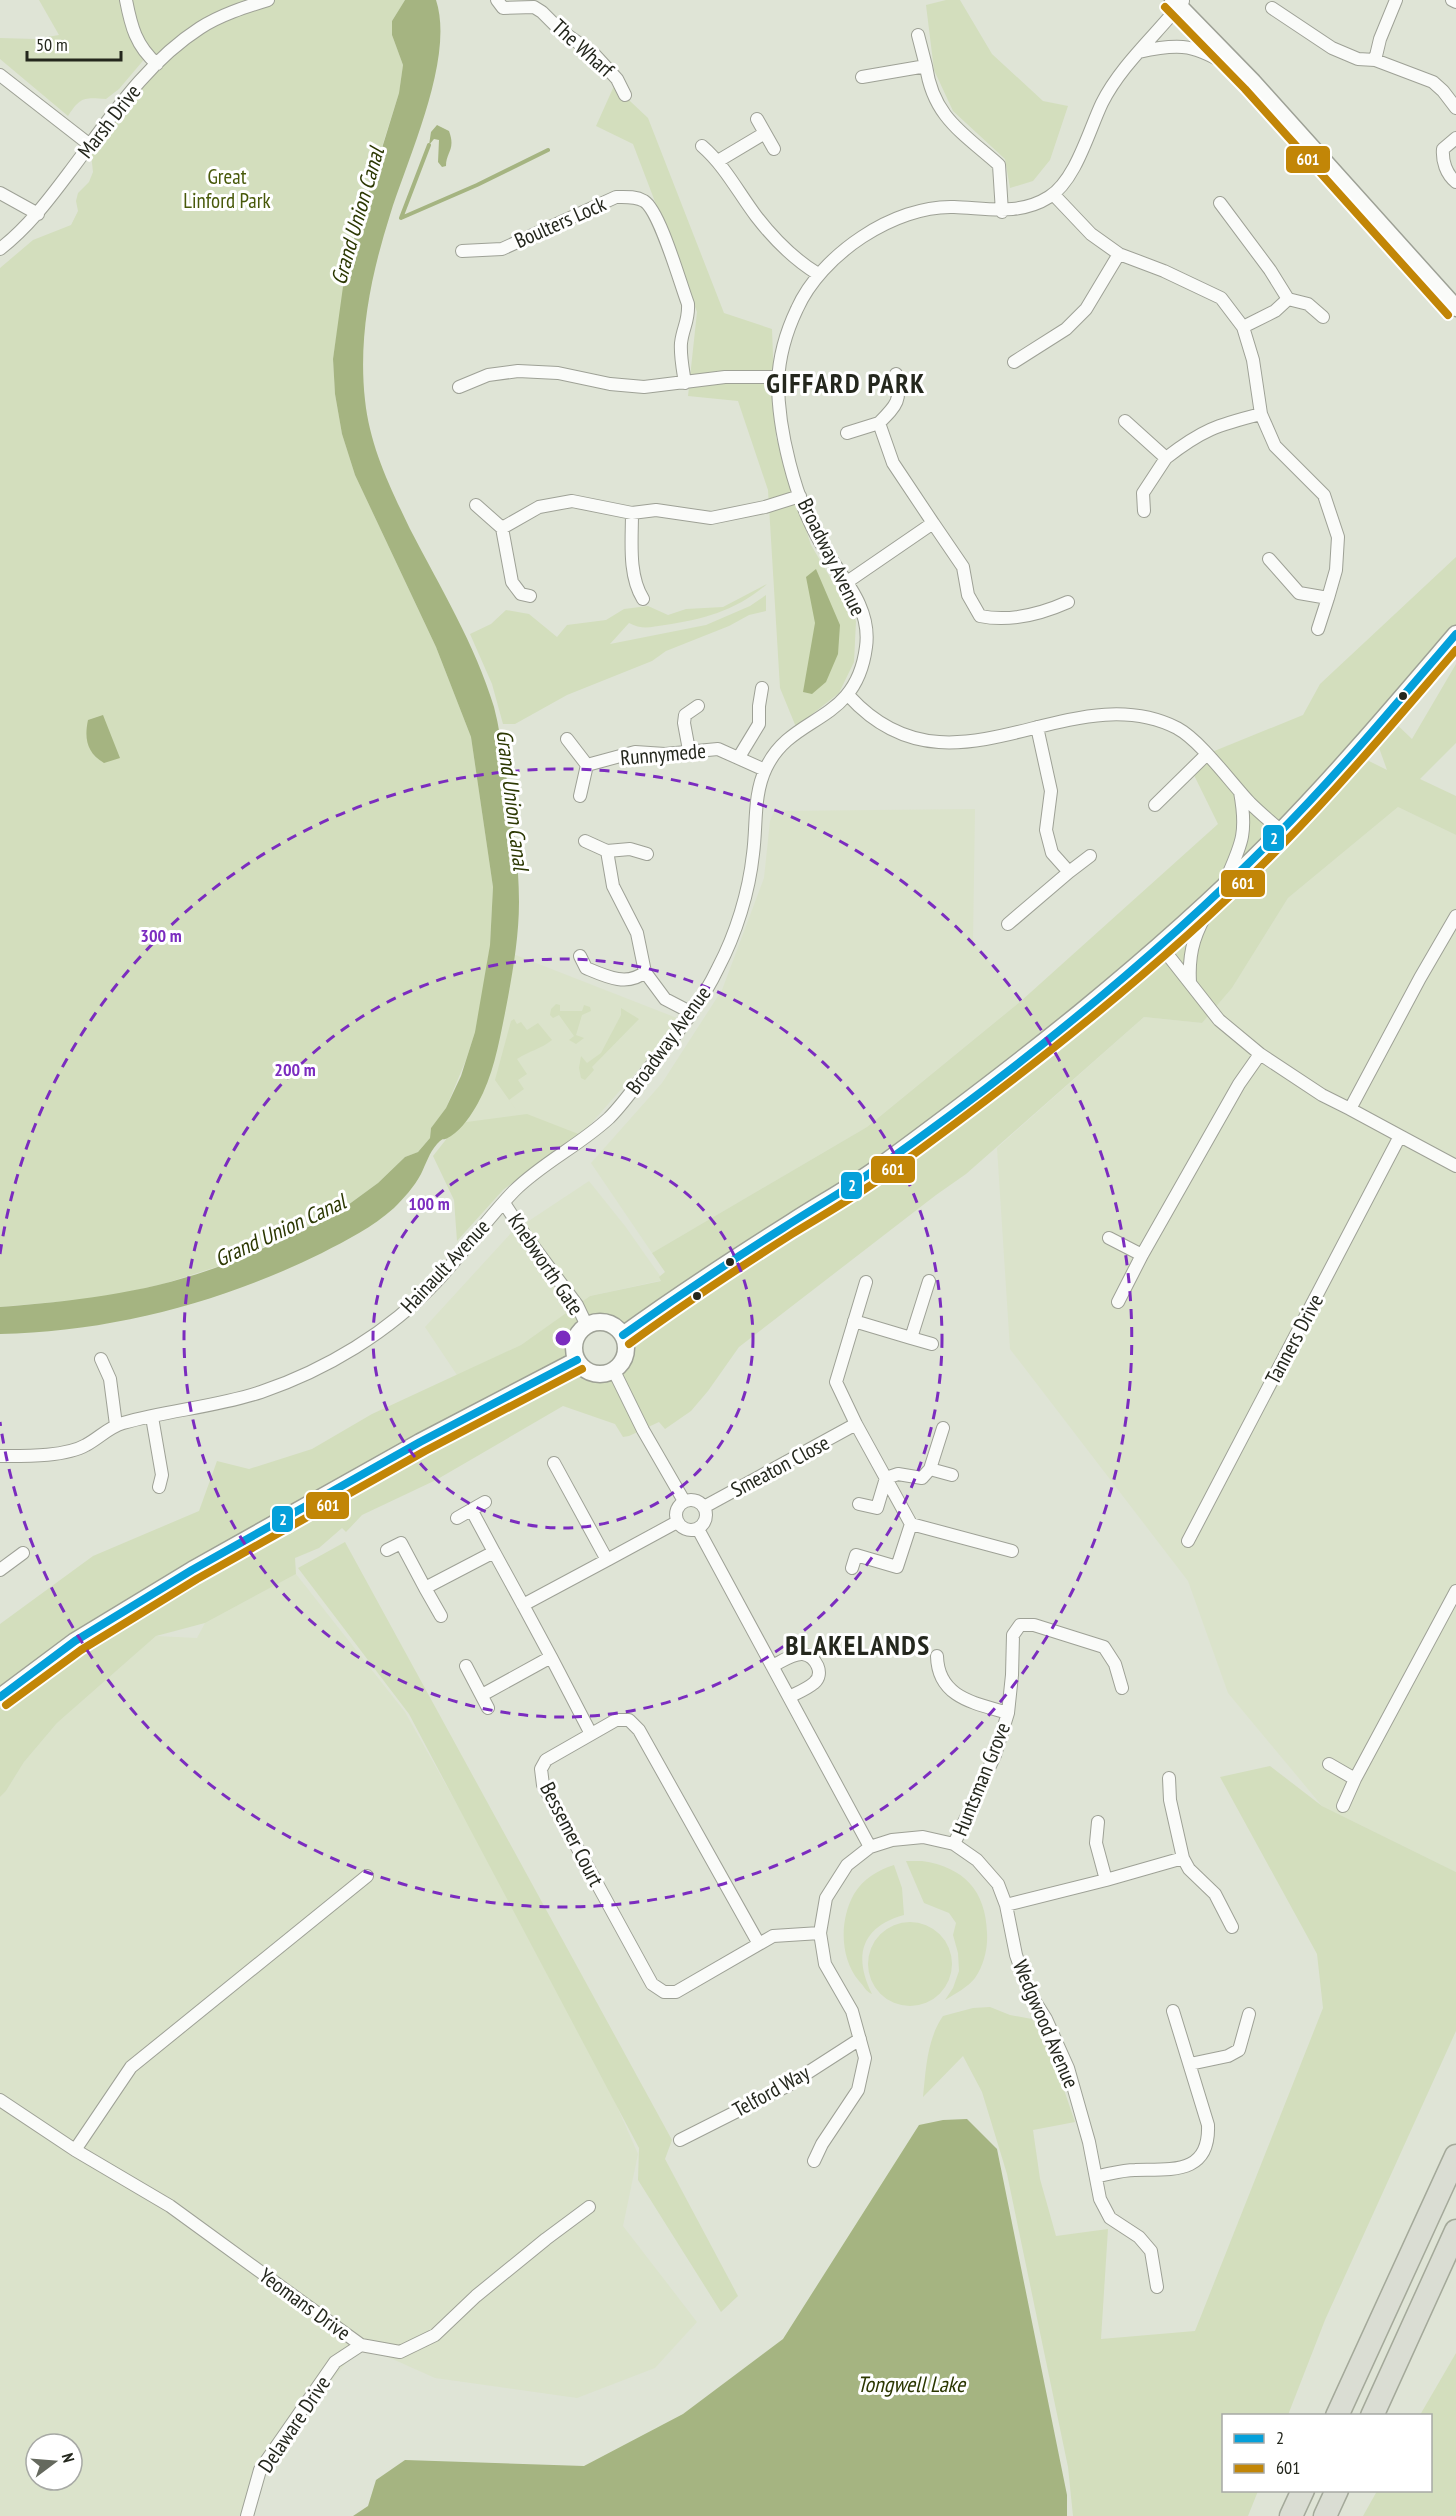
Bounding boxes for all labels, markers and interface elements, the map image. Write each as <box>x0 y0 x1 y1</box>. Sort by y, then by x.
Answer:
street label: The Wharf <box>546 13 620 83</box>
scale bar <box>27 24 122 62</box>
text: 50 m <box>36 33 68 56</box>
street label: Marsh Drive <box>72 79 146 163</box>
water label: Grand Union Canal <box>324 142 390 288</box>
line badge: 601 <box>1285 145 1331 174</box>
text: 601 <box>1297 149 1319 169</box>
park label: Great Linford Park <box>183 163 271 214</box>
street label: Boulters Lock <box>510 190 610 254</box>
district label: GIFFARD PARK <box>766 366 926 400</box>
street label: Broadway Avenue <box>792 494 872 620</box>
unlabelled marker <box>1397 690 1409 702</box>
water label: Grand Union Canal <box>490 728 536 874</box>
street label: Runnymede <box>619 737 707 771</box>
line badge: 2 <box>1262 824 1285 852</box>
text: 2 <box>1270 828 1278 848</box>
line badge: 601 <box>1220 869 1266 898</box>
text: 601 <box>1232 873 1254 893</box>
text: 300 m <box>140 924 182 947</box>
street label: Broadway Avenue <box>620 981 716 1099</box>
text: 200 m <box>274 1058 316 1081</box>
line badge: 601 <box>870 1155 916 1184</box>
text: 601 <box>882 1159 904 1179</box>
line badge: 2 <box>840 1171 863 1200</box>
text: 2 <box>848 1175 856 1195</box>
water label: Grand Union Canal <box>210 1187 352 1273</box>
text: 100 m <box>408 1192 450 1215</box>
street label: Knebworth Gate <box>502 1208 590 1320</box>
street label: Hainault Avenue <box>395 1213 495 1319</box>
unlabelled marker <box>724 1256 736 1268</box>
street label: Tanners Drive <box>1259 1289 1329 1389</box>
unlabelled marker <box>691 1290 703 1302</box>
centre of rings <box>553 1328 573 1348</box>
street label: Smeaton Close <box>726 1429 834 1503</box>
line badge: 601 <box>305 1491 350 1520</box>
text: 601 <box>317 1495 339 1515</box>
line badge: 2 <box>271 1505 294 1533</box>
text: 2 <box>279 1509 287 1529</box>
district label: BLAKELANDS <box>785 1628 931 1662</box>
street label: Huntsman Grove <box>946 1718 1016 1840</box>
street label: Bessemer Court <box>534 1777 610 1891</box>
street label: Wedgwood Avenue <box>1007 1956 1085 2092</box>
street label: Telford Way <box>728 2059 814 2123</box>
street label: Yeomans Drive <box>254 2262 356 2346</box>
water label: Tongwell Lake <box>857 2370 967 2398</box>
street label: Delaware Drive <box>252 2371 336 2477</box>
legend <box>1222 2414 1432 2492</box>
text: 2 <box>1276 2426 1284 2449</box>
north arrow <box>24 2432 84 2492</box>
text: N <box>58 2451 79 2465</box>
text: 601 <box>1276 2456 1300 2479</box>

